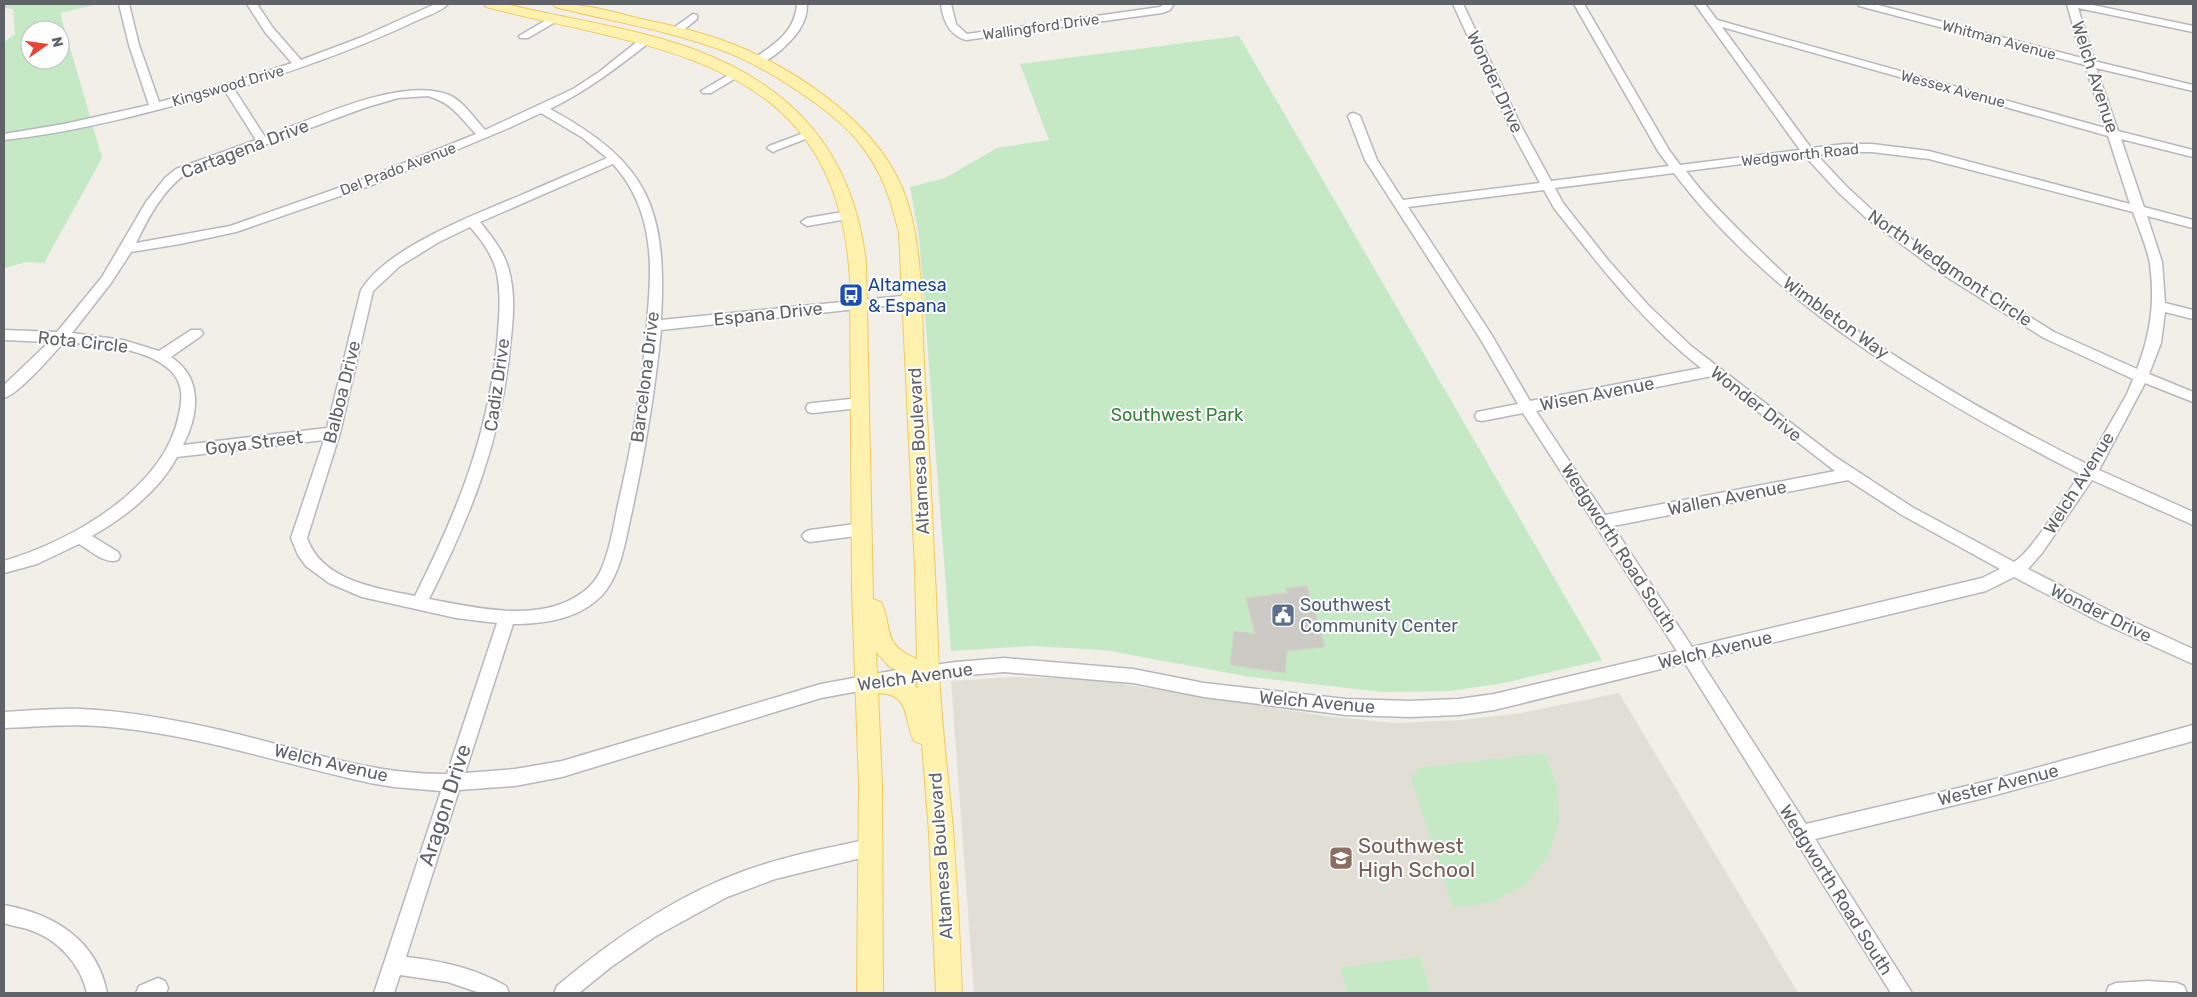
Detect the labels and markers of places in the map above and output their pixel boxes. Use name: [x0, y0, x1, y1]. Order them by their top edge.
place label: Altamesa & Espana: [868, 274, 947, 317]
bus stop icon: Altamesa & Espana: [838, 282, 864, 308]
place label: Southwest Community Center: [1300, 594, 1458, 637]
public building icon: Southwest Community Center: [1270, 602, 1296, 628]
place label: Southwest High School: [1358, 833, 1475, 882]
school or university icon: Southwest High School: [1328, 845, 1354, 871]

